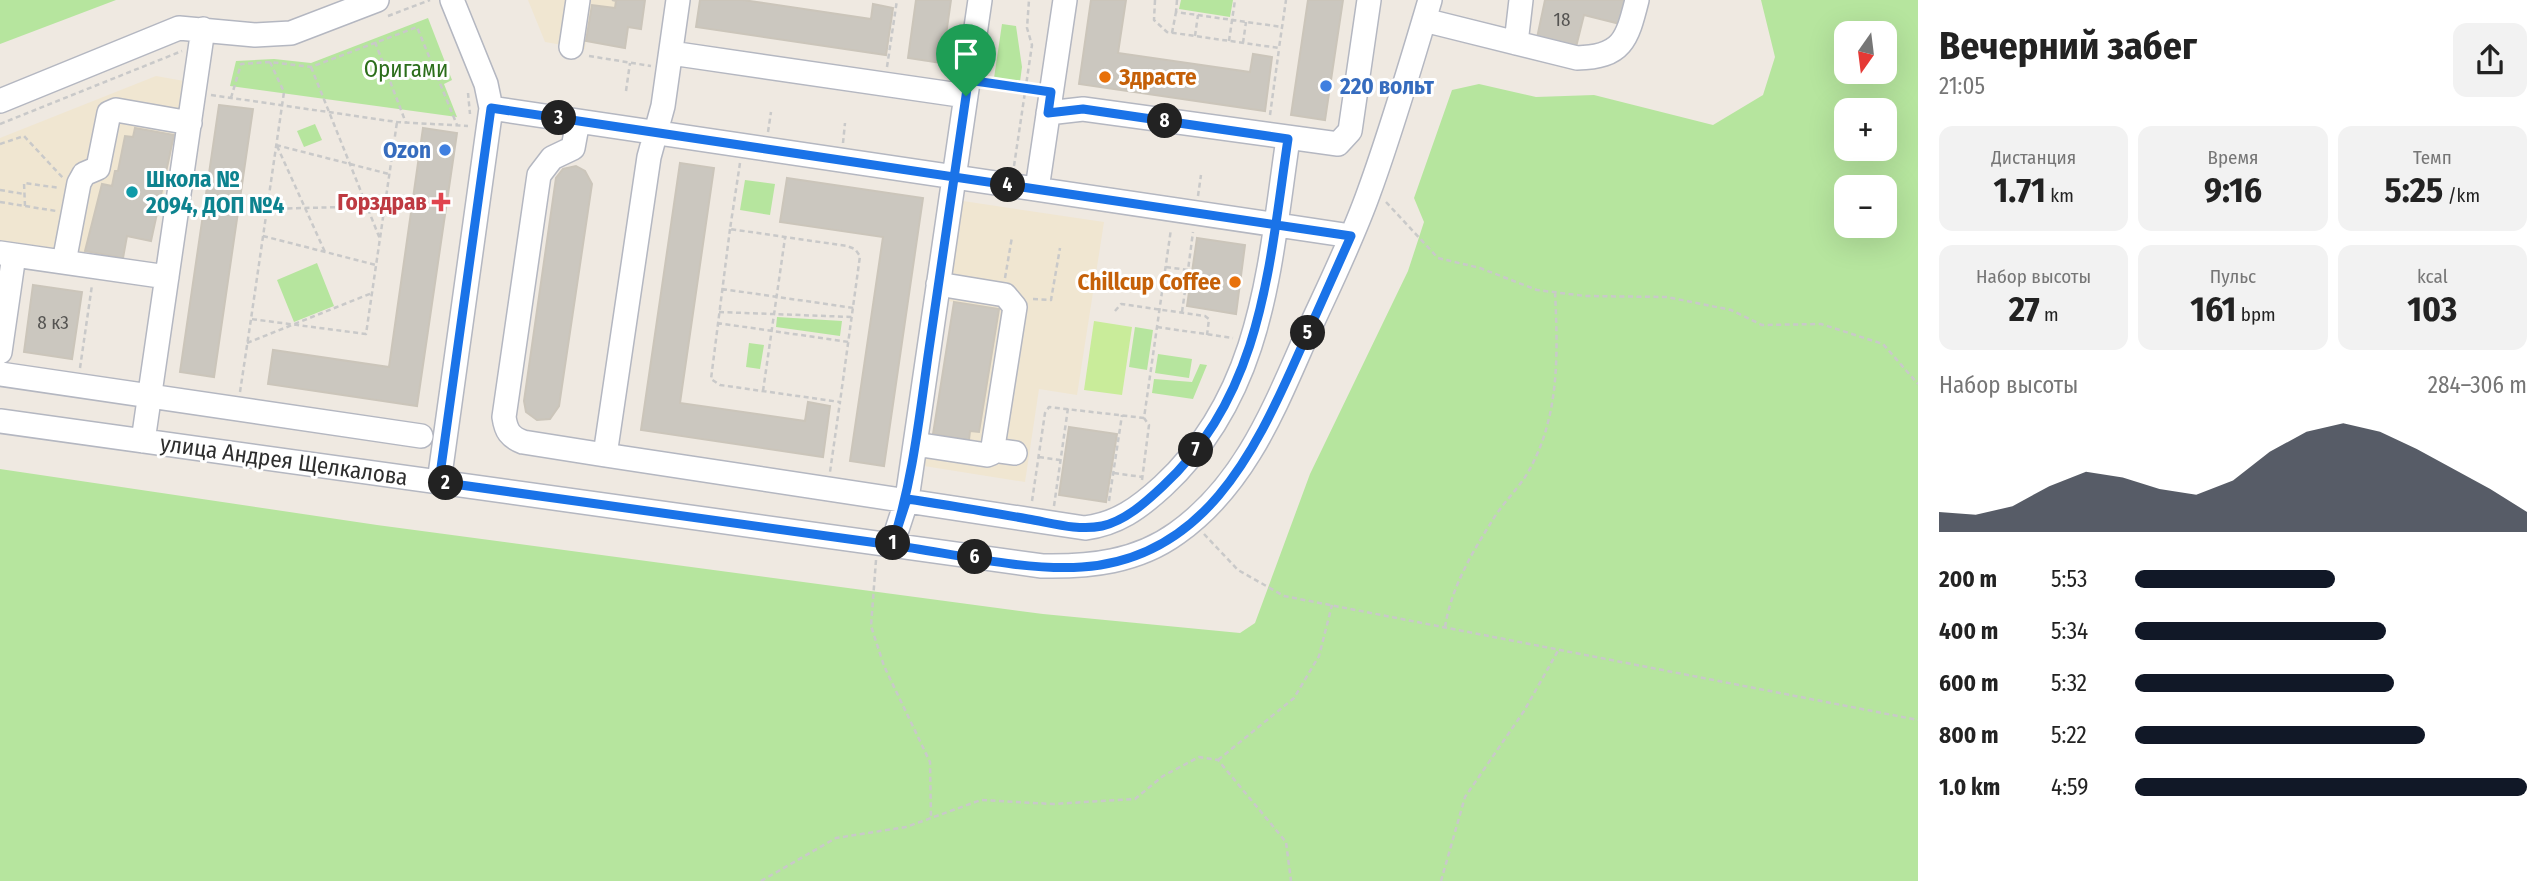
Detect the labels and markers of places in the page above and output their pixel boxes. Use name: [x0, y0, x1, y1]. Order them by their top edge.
pin: [936, 24, 996, 96]
place label: Здрасте: [1118, 63, 1197, 91]
marker: Здрасте: [1097, 69, 1113, 85]
place label: 220 вольт: [1339, 72, 1435, 100]
marker: 220 вольт: [1318, 78, 1334, 94]
pin: 3: [542, 100, 576, 136]
pin: 8: [1148, 104, 1182, 138]
place label: Ozon: [383, 136, 431, 164]
marker: Ozon: [437, 142, 453, 158]
place label: Школа № 2094, ДОП №4: [145, 165, 285, 219]
pin: 4: [990, 168, 1026, 202]
marker: Школа № 2094, ДОП №4: [124, 184, 140, 200]
place label: Горздрав: [337, 188, 427, 216]
marker: Горздрав: [433, 194, 449, 210]
place label: Chillcup Coffee: [1078, 268, 1221, 296]
marker: Chillcup Coffee: [1227, 274, 1243, 290]
pin: 5: [1290, 316, 1326, 350]
pin: 7: [1178, 433, 1214, 468]
pin: 2: [428, 466, 464, 500]
pin: 1: [876, 526, 910, 560]
pin: 6: [958, 540, 992, 574]

